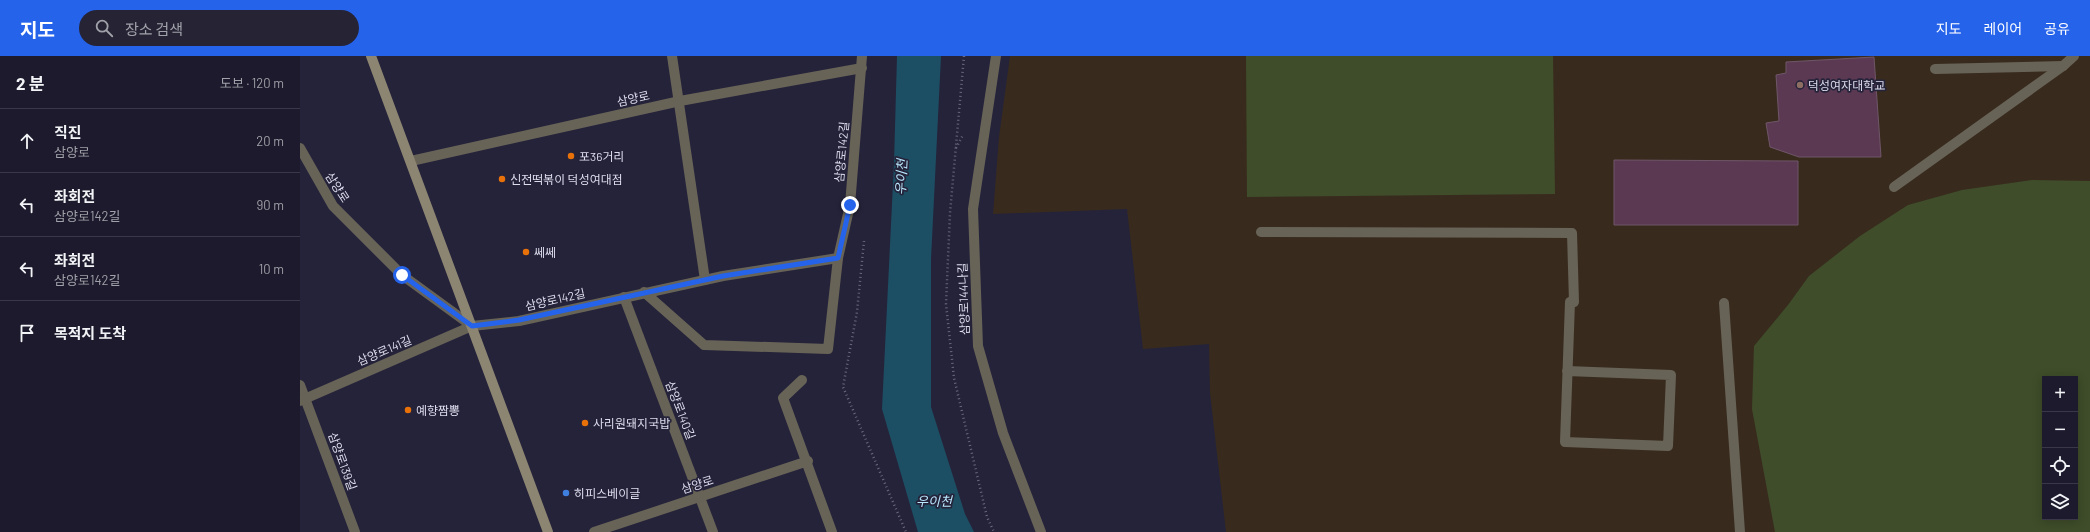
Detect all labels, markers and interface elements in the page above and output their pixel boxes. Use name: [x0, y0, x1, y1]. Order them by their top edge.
search box: [79, 10, 359, 46]
icon: search: [93, 17, 115, 39]
text: 지도: [20, 18, 55, 41]
text: 장소 검색: [125, 20, 183, 38]
text: 지도: [1936, 20, 1962, 37]
text: 레이어: [1984, 20, 2022, 37]
text: 공유: [2044, 20, 2070, 37]
text: 2 분: [16, 73, 45, 93]
text: 도보 · 120 m: [220, 75, 284, 91]
place label: 덕성여자대학교: [1808, 78, 1885, 92]
marker: 덕성여자대학교: [1795, 80, 1805, 90]
street label: 삼양로: [615, 87, 651, 109]
street label: 삼양로142길: [831, 121, 851, 183]
text: 직진: [54, 123, 82, 141]
icon: ahead: [16, 130, 38, 152]
text: 20 m: [256, 133, 284, 149]
text: 삼양로: [54, 144, 90, 160]
place label: 포36거리: [579, 149, 624, 163]
marker: 포36거리: [566, 151, 576, 161]
water label: 우이천: [892, 158, 910, 195]
street label: 삼양로: [323, 169, 353, 205]
place label: 신전떡볶이 덕성여대점: [510, 172, 623, 186]
marker: 신전떡볶이 덕성여대점: [497, 174, 507, 184]
text: 좌회전: [54, 187, 95, 205]
icon: left: [16, 194, 38, 216]
route end: [841, 196, 859, 214]
text: 90 m: [257, 197, 284, 213]
text: 삼양로142길: [54, 208, 121, 224]
place label: 쎄쎄: [534, 245, 556, 259]
marker: 쎄쎄: [521, 247, 531, 257]
text: 좌회전: [54, 251, 95, 269]
icon: left: [16, 258, 38, 280]
text: 10 m: [259, 261, 284, 277]
street label: 삼양로144나길: [955, 262, 971, 336]
route start: [393, 266, 411, 284]
text: 삼양로142길: [54, 272, 121, 288]
street label: 삼양로142길: [524, 285, 586, 313]
icon: arrive: [16, 322, 38, 344]
text: 목적지 도착: [54, 324, 126, 342]
street label: 삼양로141길: [355, 332, 413, 368]
map controls: [2042, 376, 2078, 520]
button: +: [2042, 376, 2078, 412]
street label: 삼양로140길: [663, 379, 699, 441]
place label: 예향짬뽕: [416, 403, 460, 417]
marker: 예향짬뽕: [403, 405, 413, 415]
button: −: [2042, 412, 2078, 448]
place label: 사리원돼지국밥: [593, 416, 670, 430]
marker: 사리원돼지국밥: [580, 418, 590, 428]
street label: 삼양로139길: [326, 430, 360, 492]
button: locate: [2042, 448, 2078, 484]
street label: 삼양로: [679, 472, 715, 496]
button: layers: [2042, 484, 2078, 520]
place label: 히피스베이글: [574, 486, 640, 500]
marker: 히피스베이글: [561, 488, 571, 498]
water label: 우이천: [916, 493, 953, 509]

